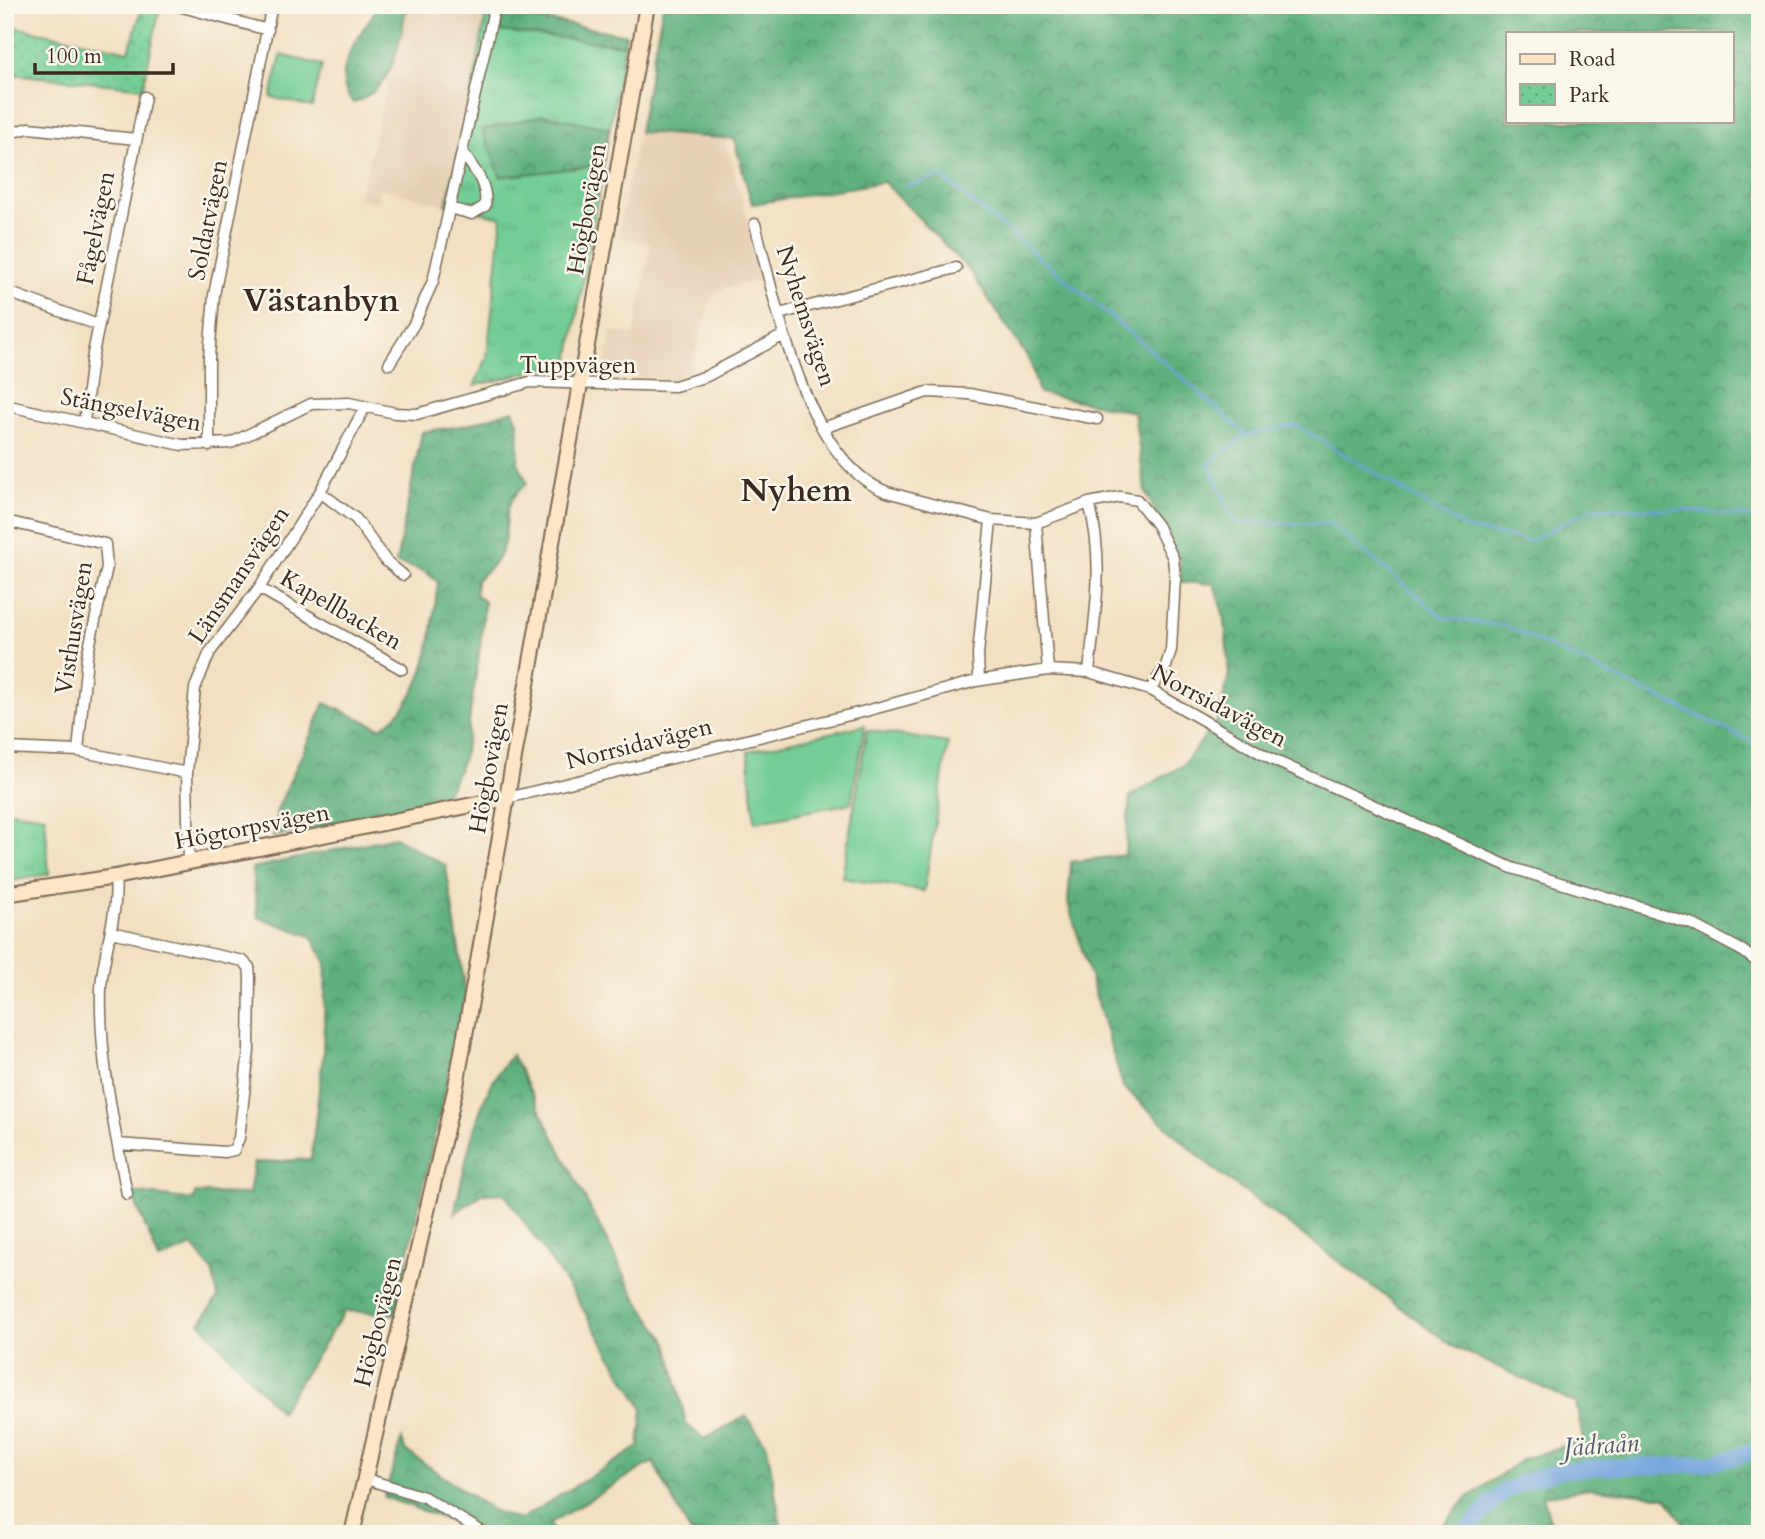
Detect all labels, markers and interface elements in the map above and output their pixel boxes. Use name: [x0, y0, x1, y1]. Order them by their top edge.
scale bar: [35, 32, 173, 76]
legend: [1506, 32, 1734, 122]
text: 100 m: [46, 42, 102, 71]
text: Road: [1569, 45, 1615, 74]
text: Park: [1569, 81, 1610, 110]
street label: Högbovägen: [559, 140, 615, 277]
street label: Soldatvägen: [180, 156, 236, 283]
street label: Fågelvägen: [69, 168, 123, 288]
street label: Nyhemsvägen: [768, 241, 844, 391]
district label: Västanbyn: [243, 279, 400, 323]
street label: Tuppvägen: [519, 349, 637, 382]
street label: Stängselvägen: [58, 380, 205, 440]
district label: Nyhem: [740, 469, 852, 513]
street label: Länsmansvägen: [181, 499, 298, 650]
street label: Visthusvägen: [47, 558, 101, 697]
street label: Kapellbacken: [274, 562, 408, 658]
street label: Norrsidavägen: [1145, 656, 1293, 756]
street label: Högbovägen: [461, 699, 517, 836]
street label: Norrsidavägen: [562, 710, 716, 778]
street label: Högtorpsvägen: [172, 796, 333, 858]
street label: Högbovägen: [346, 1253, 410, 1391]
water label: Jädraån: [1556, 1425, 1640, 1466]

